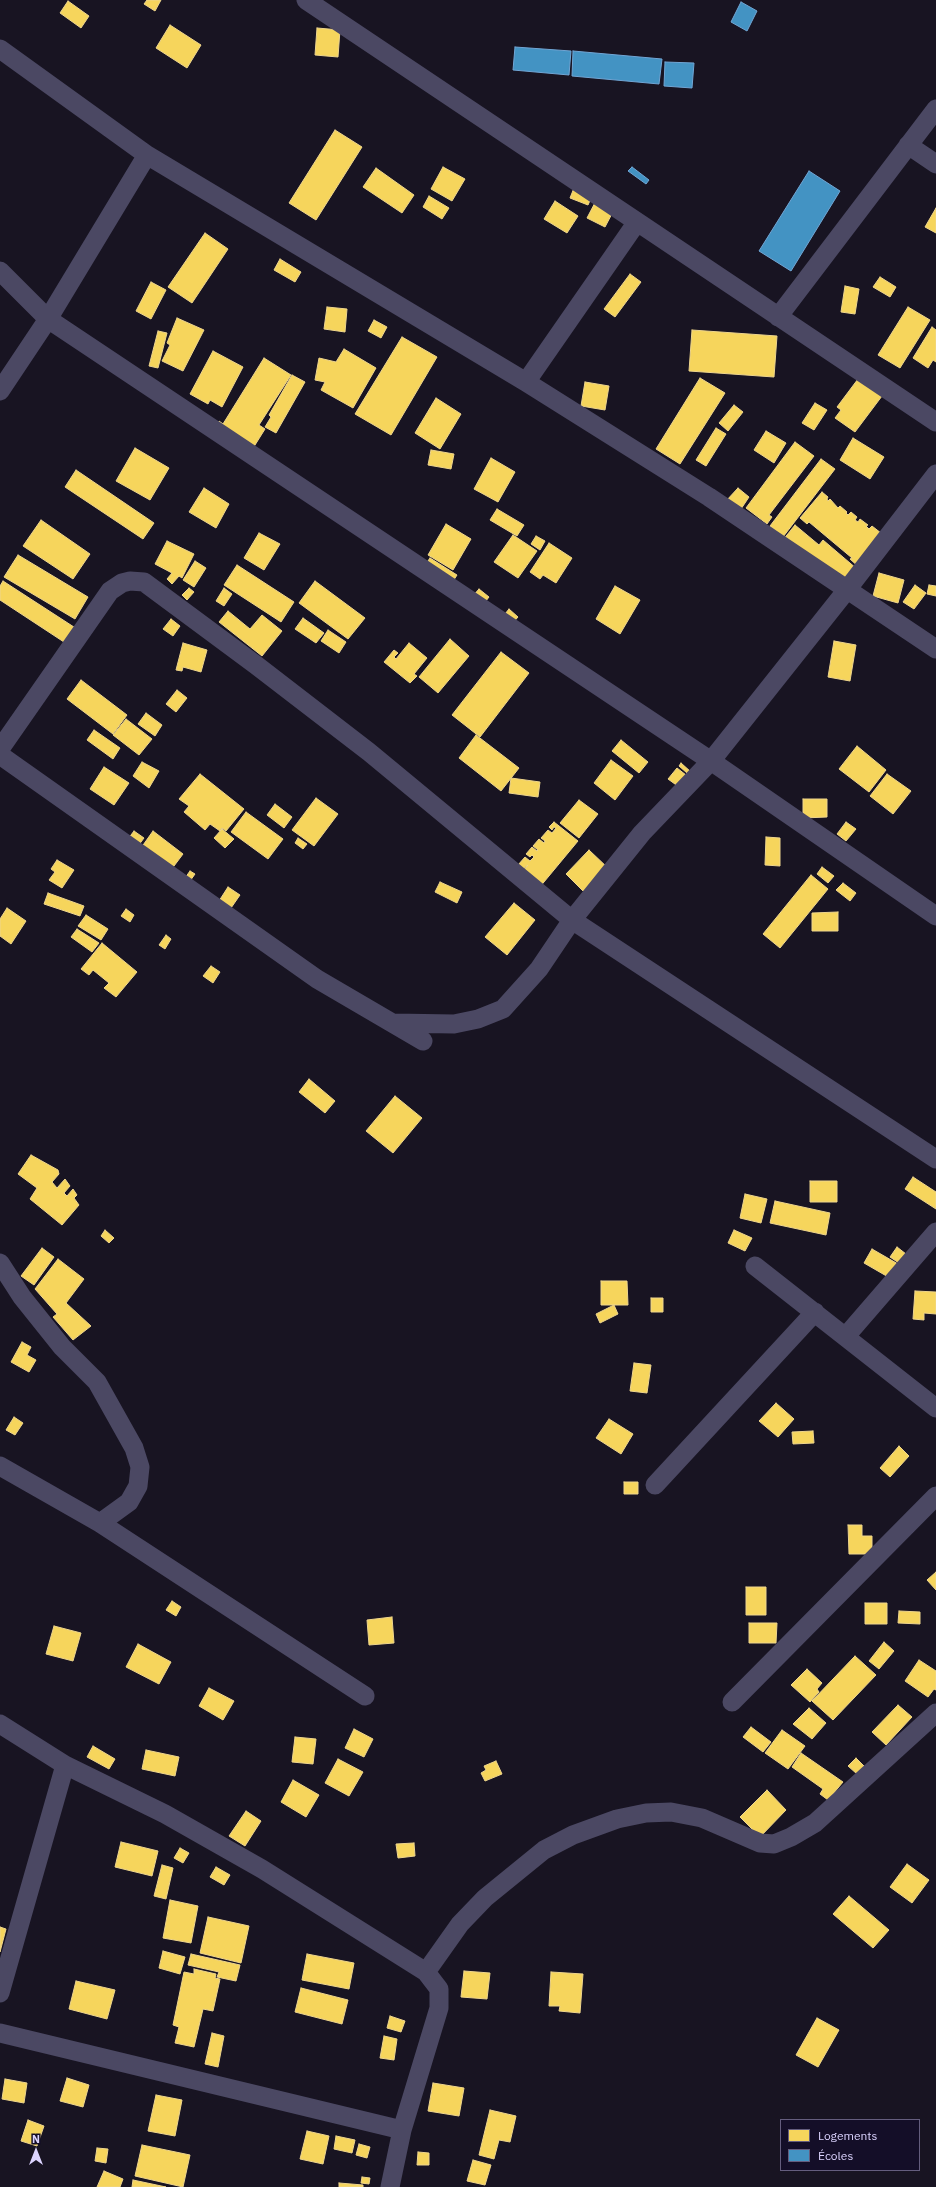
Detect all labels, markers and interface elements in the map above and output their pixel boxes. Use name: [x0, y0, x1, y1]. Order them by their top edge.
legend: [780, 2119, 920, 2171]
text: Logements: [818, 2128, 877, 2143]
north arrow: [16, 2131, 56, 2171]
text: N: [32, 2132, 40, 2146]
text: Écoles: [818, 2148, 853, 2163]

